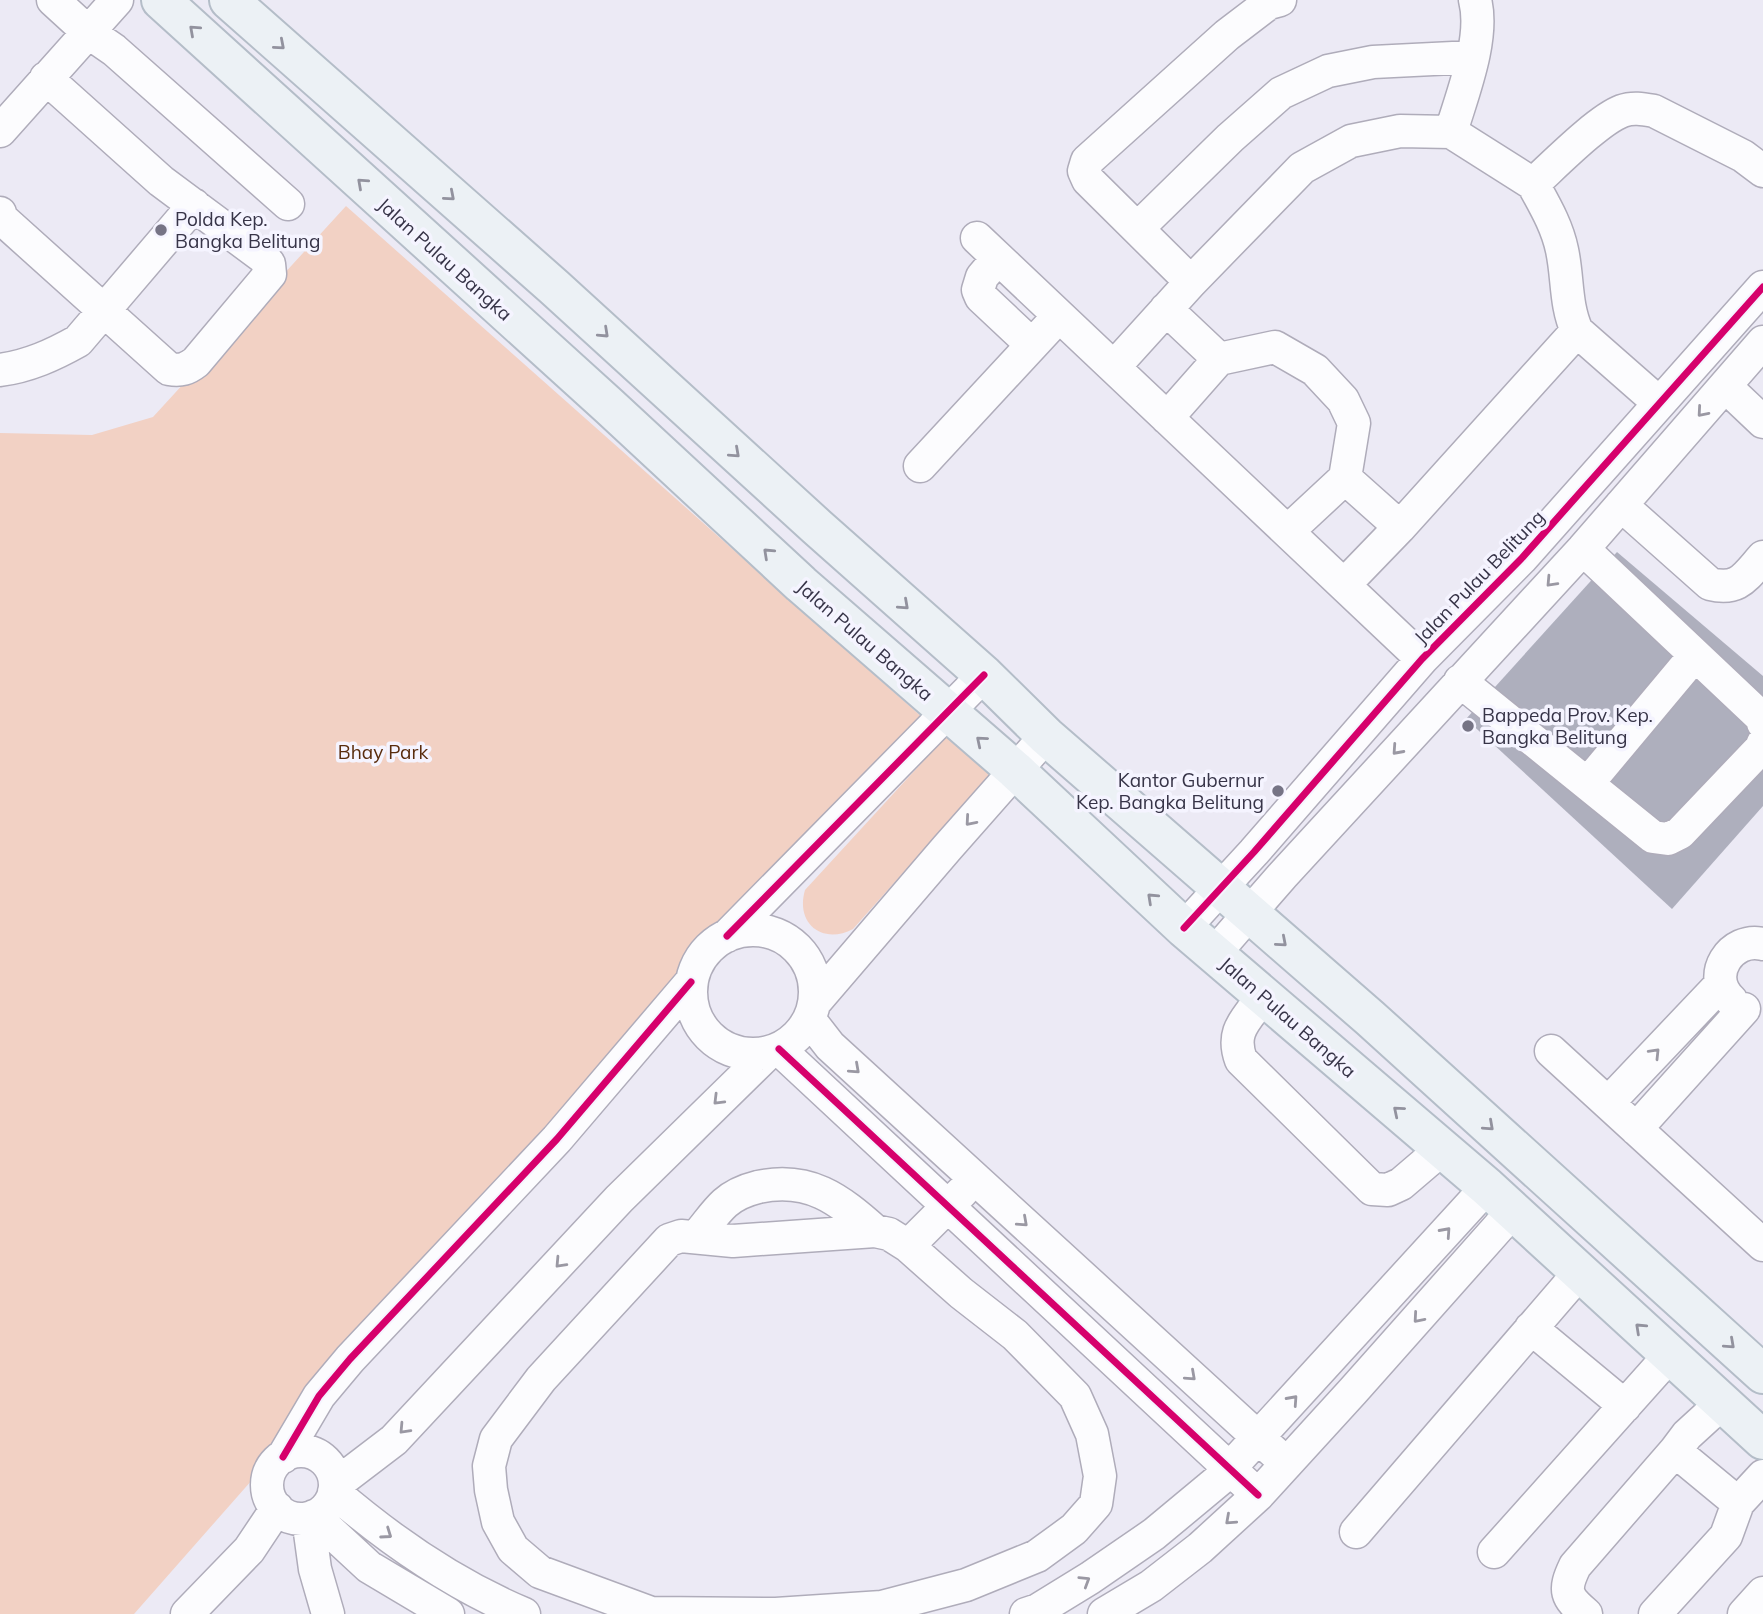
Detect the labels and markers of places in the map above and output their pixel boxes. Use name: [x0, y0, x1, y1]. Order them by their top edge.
place label: Polda Kep. Bangka Belitung: [175, 207, 320, 253]
marker: Polda Kep. Bangka Belitung: [153, 222, 169, 238]
place label: Bappeda Prov. Kep. Bangka Belitung: [1482, 703, 1653, 749]
marker: Bappeda Prov. Kep. Bangka Belitung: [1460, 718, 1476, 734]
place label: Kantor Gubernur Kep. Bangka Belitung: [1076, 768, 1264, 814]
marker: Kantor Gubernur Kep. Bangka Belitung: [1270, 783, 1286, 799]

